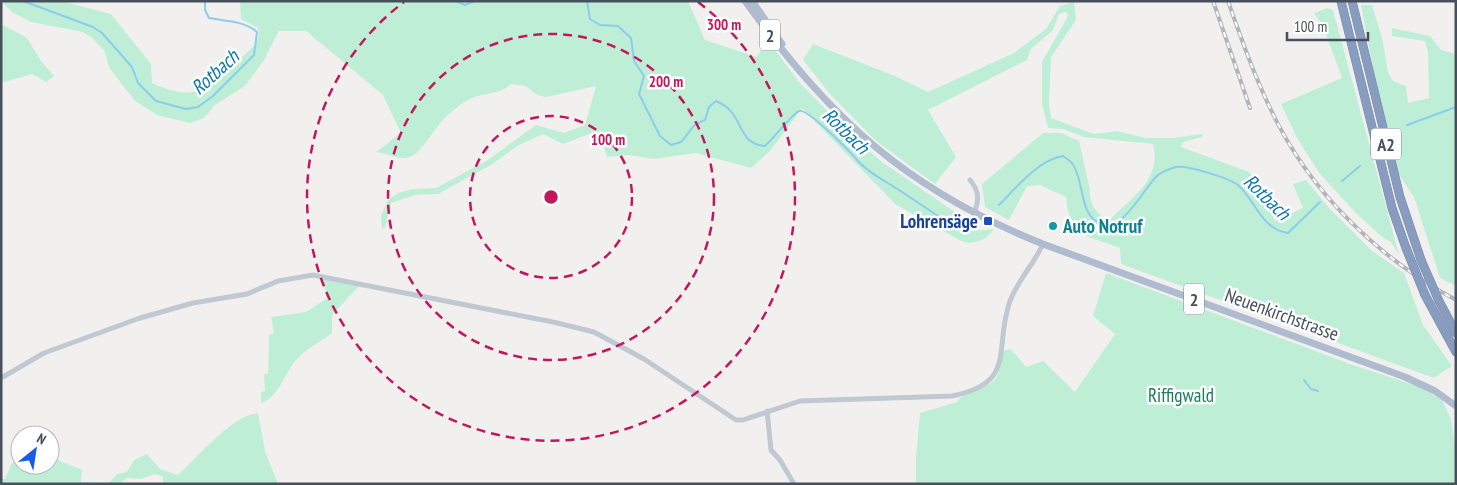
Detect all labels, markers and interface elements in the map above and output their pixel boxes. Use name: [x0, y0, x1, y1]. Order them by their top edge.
scale bar: [1287, 10, 1368, 42]
text: 300 m: [707, 15, 741, 34]
text: 100 m: [1294, 17, 1327, 36]
road number: 2: [760, 20, 780, 50]
water label: Rotbach: [186, 43, 245, 100]
text: 200 m: [649, 72, 683, 91]
water label: Rotbach: [817, 102, 876, 160]
road number: A2: [1371, 128, 1401, 160]
text: 100 m: [591, 130, 625, 149]
water label: Rotbach: [1238, 168, 1297, 226]
centre of rings: [542, 188, 560, 206]
place label: Lohrensäge: [900, 209, 978, 233]
place label: Auto Notruf: [1062, 214, 1143, 238]
marker: Lohrensäge: [982, 215, 994, 227]
marker: Auto Notruf: [1047, 220, 1059, 232]
street label: Neuenkirchstrasse: [1222, 282, 1342, 346]
road number: 2: [1184, 284, 1204, 314]
park label: Riffigwald: [1148, 383, 1214, 407]
north arrow: [10, 425, 60, 475]
text: N: [34, 429, 49, 448]

